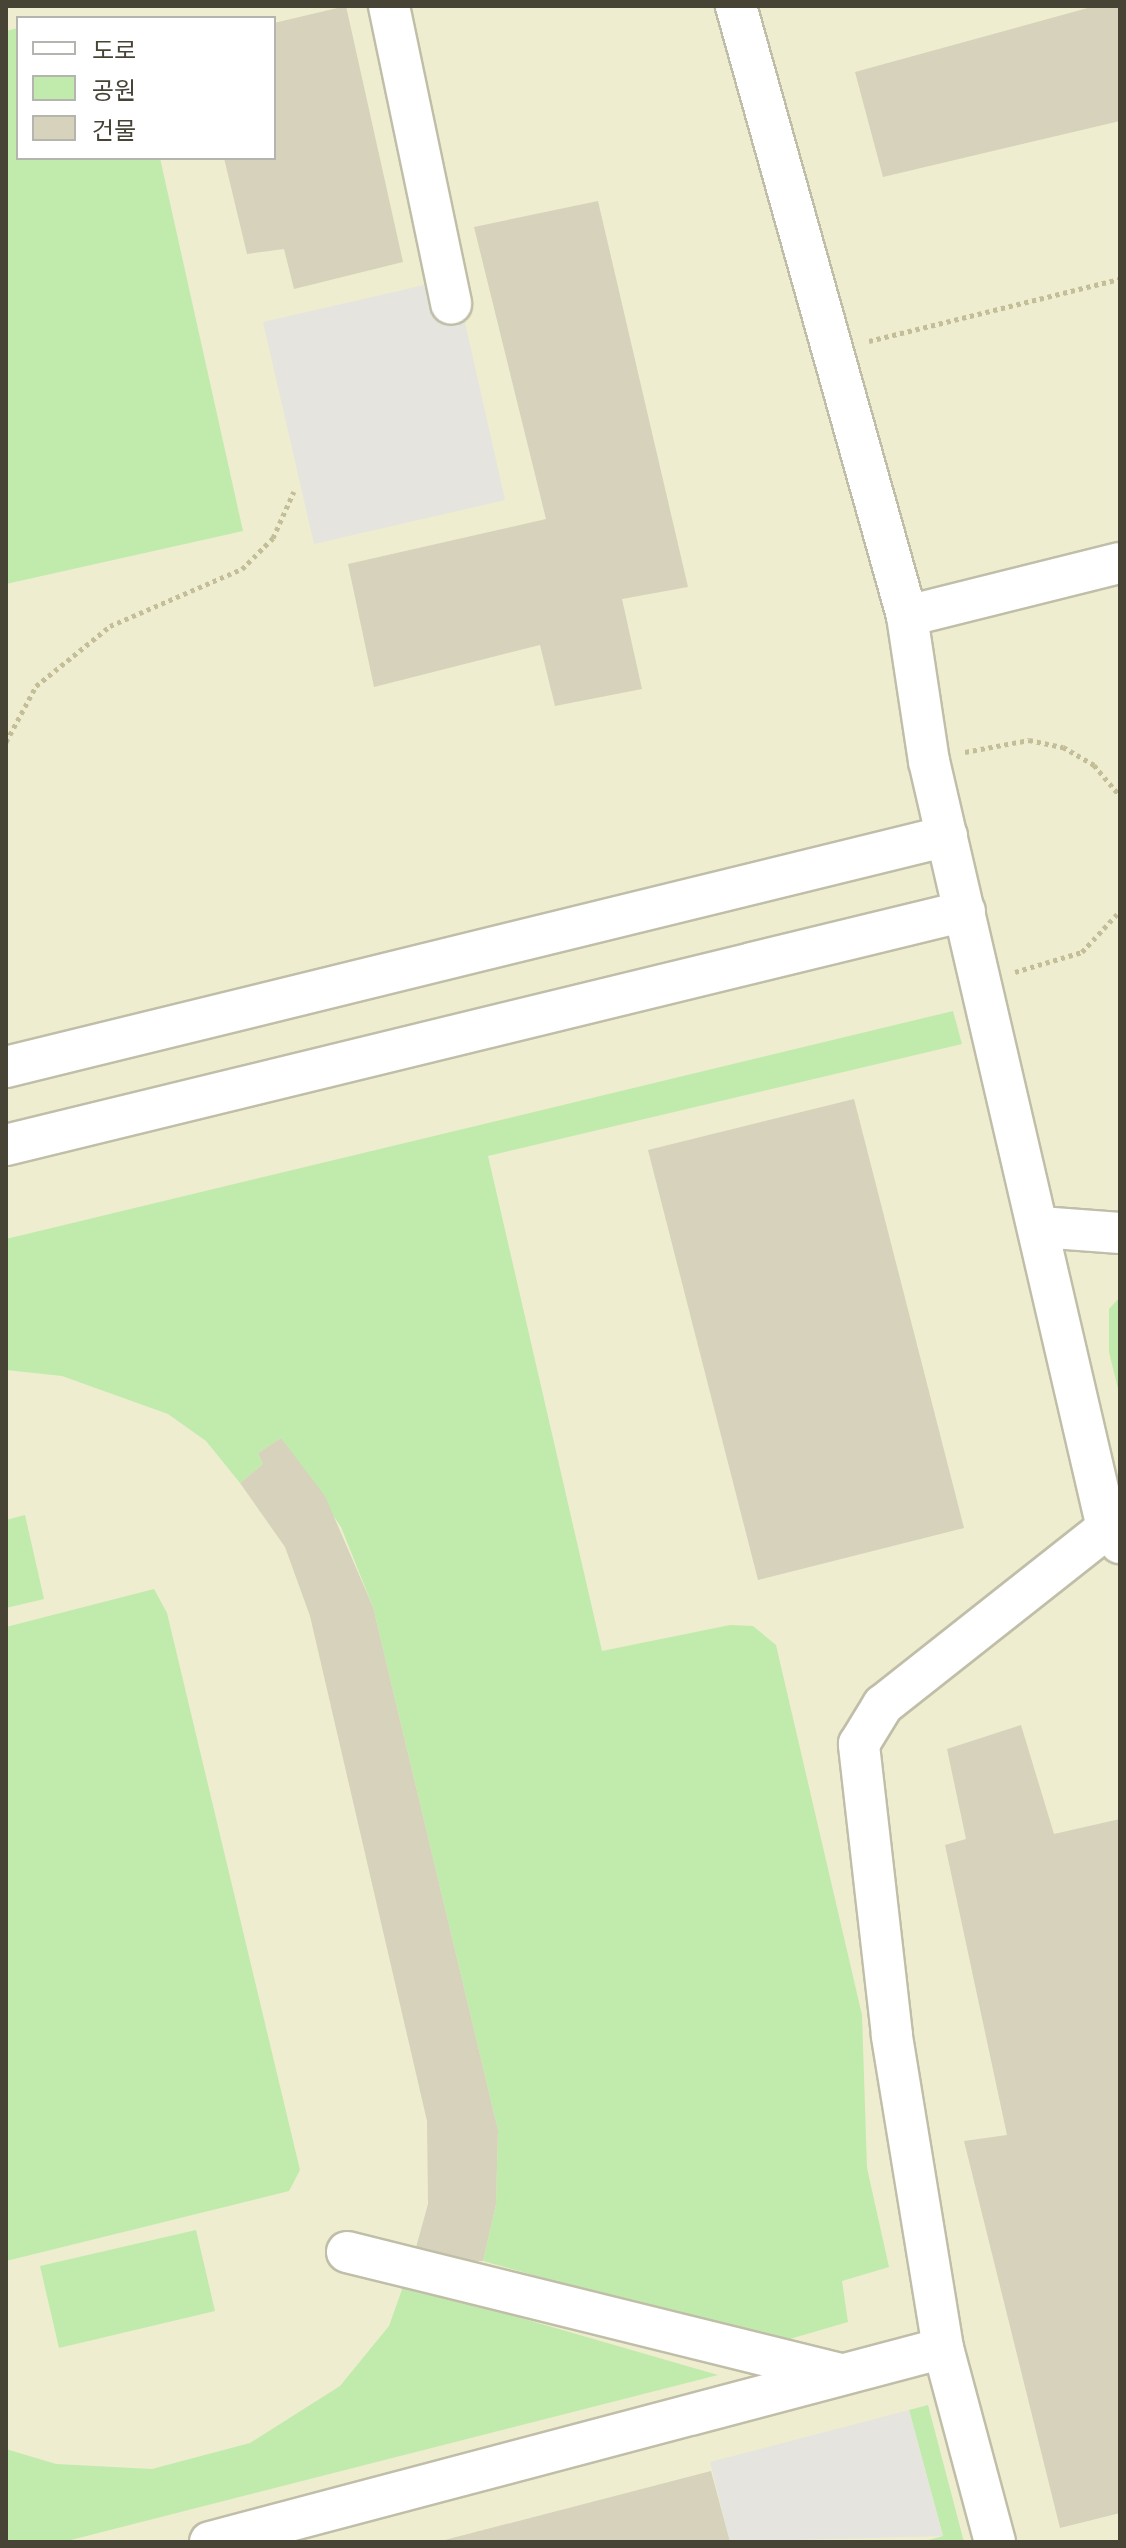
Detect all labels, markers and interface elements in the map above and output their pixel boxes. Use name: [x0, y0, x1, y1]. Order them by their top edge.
legend: [16, 16, 276, 160]
text: 도로: [92, 36, 136, 65]
text: 공원: [92, 76, 136, 105]
text: 건물: [92, 116, 136, 145]

